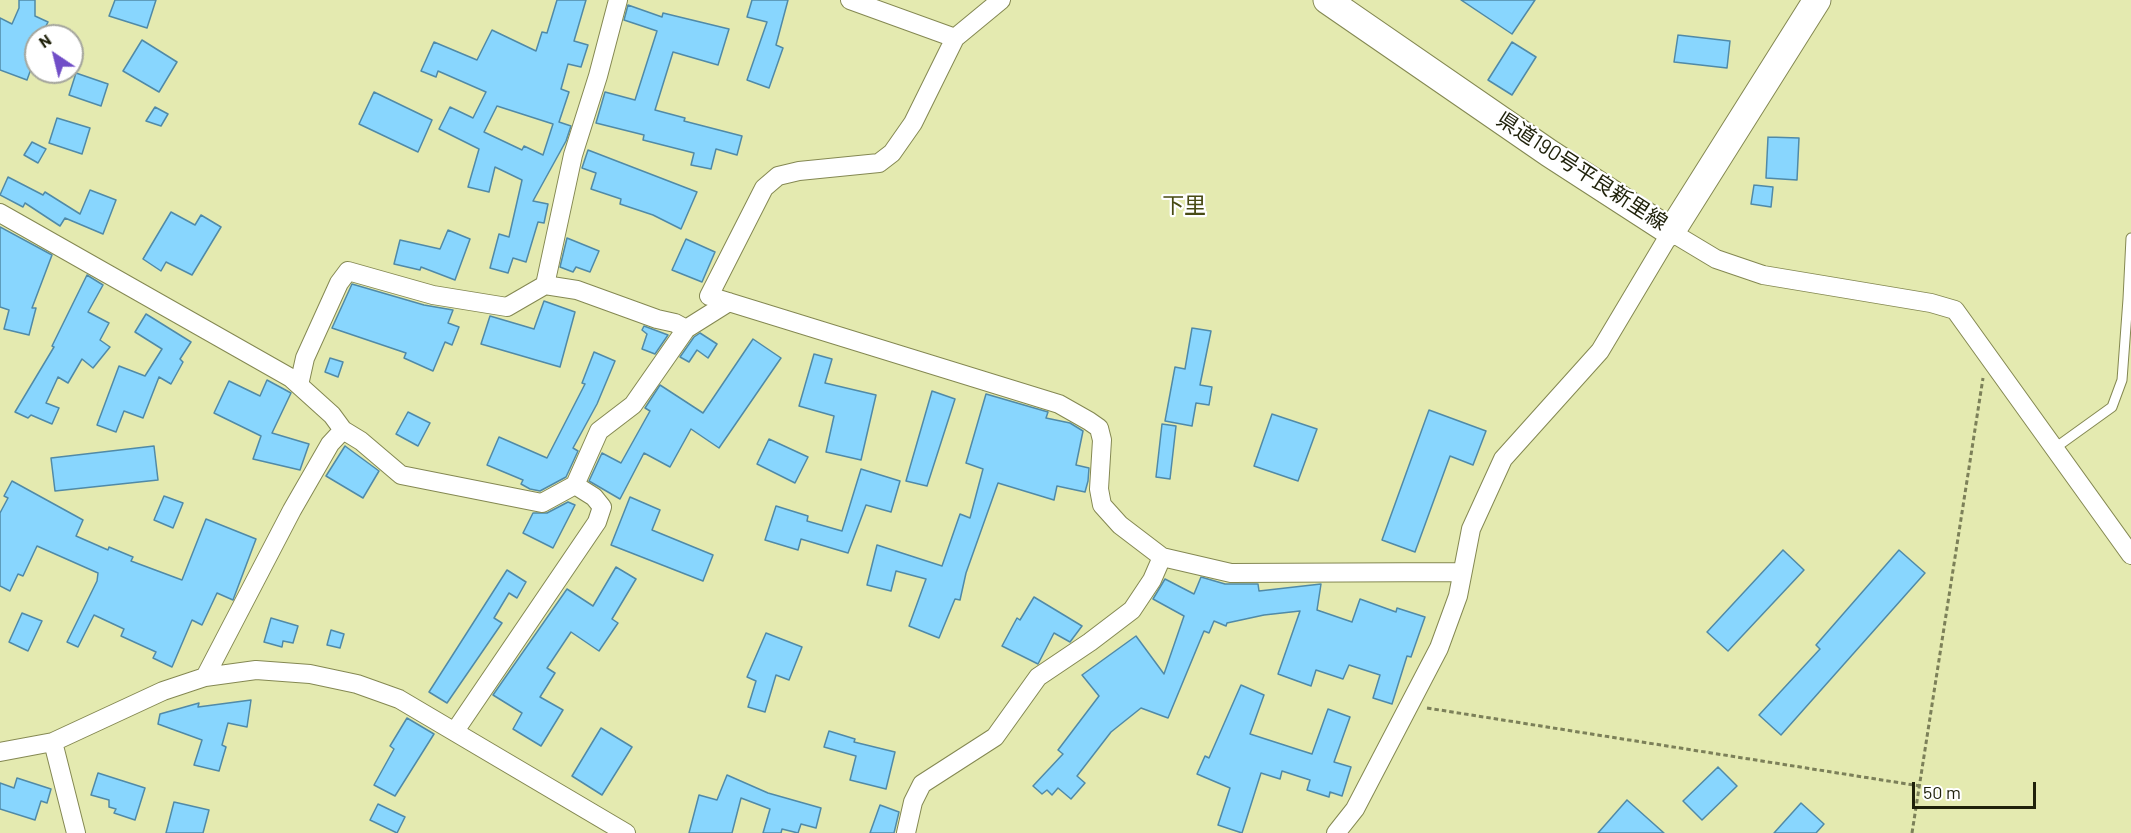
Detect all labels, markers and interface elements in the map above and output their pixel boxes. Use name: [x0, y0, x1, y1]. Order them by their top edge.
north arrow: [24, 24, 84, 84]
text: N: [35, 30, 54, 51]
street label: 県道190号平良新里線: [1492, 106, 1672, 236]
district label: 下里: [1162, 193, 1206, 219]
scale bar: [1915, 770, 2040, 808]
text: 50 m: [1923, 781, 1961, 803]

